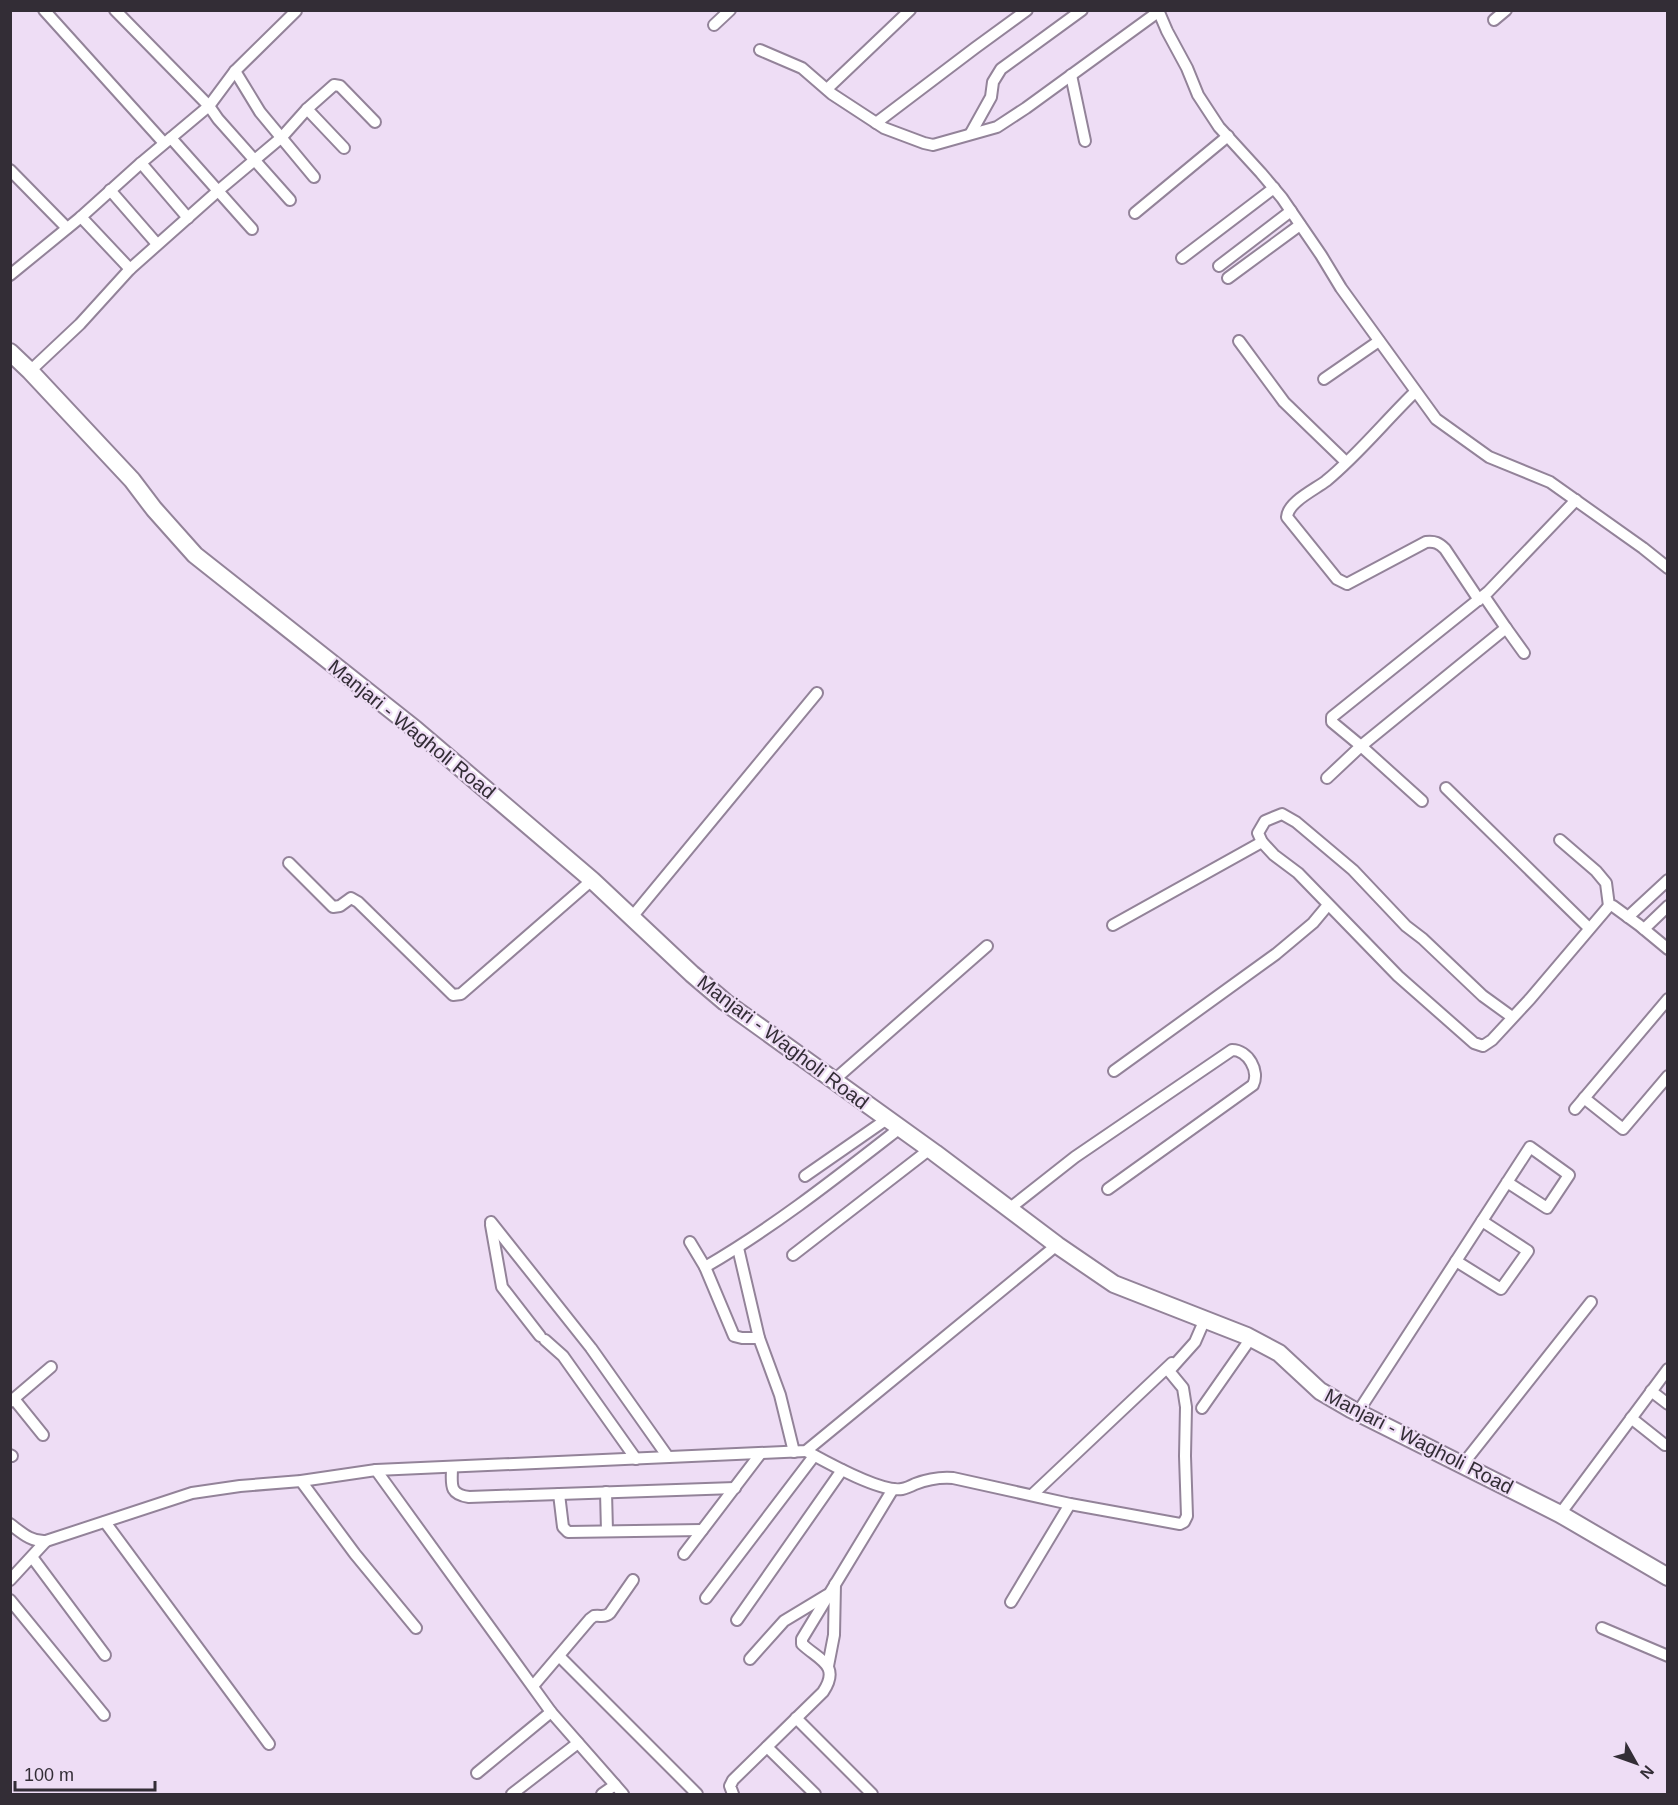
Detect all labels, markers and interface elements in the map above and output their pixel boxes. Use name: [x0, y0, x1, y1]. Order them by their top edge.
street label: Manjari - Wagholi Road: [324, 655, 500, 803]
street label: Manjari - Wagholi Road: [693, 971, 873, 1113]
street label: Manjari - Wagholi Road: [1321, 1384, 1517, 1498]
north arrow: [1606, 1733, 1666, 1793]
scale bar: [15, 1754, 154, 1792]
text: N: [1637, 1762, 1657, 1782]
text: 100 m: [24, 1765, 74, 1785]

